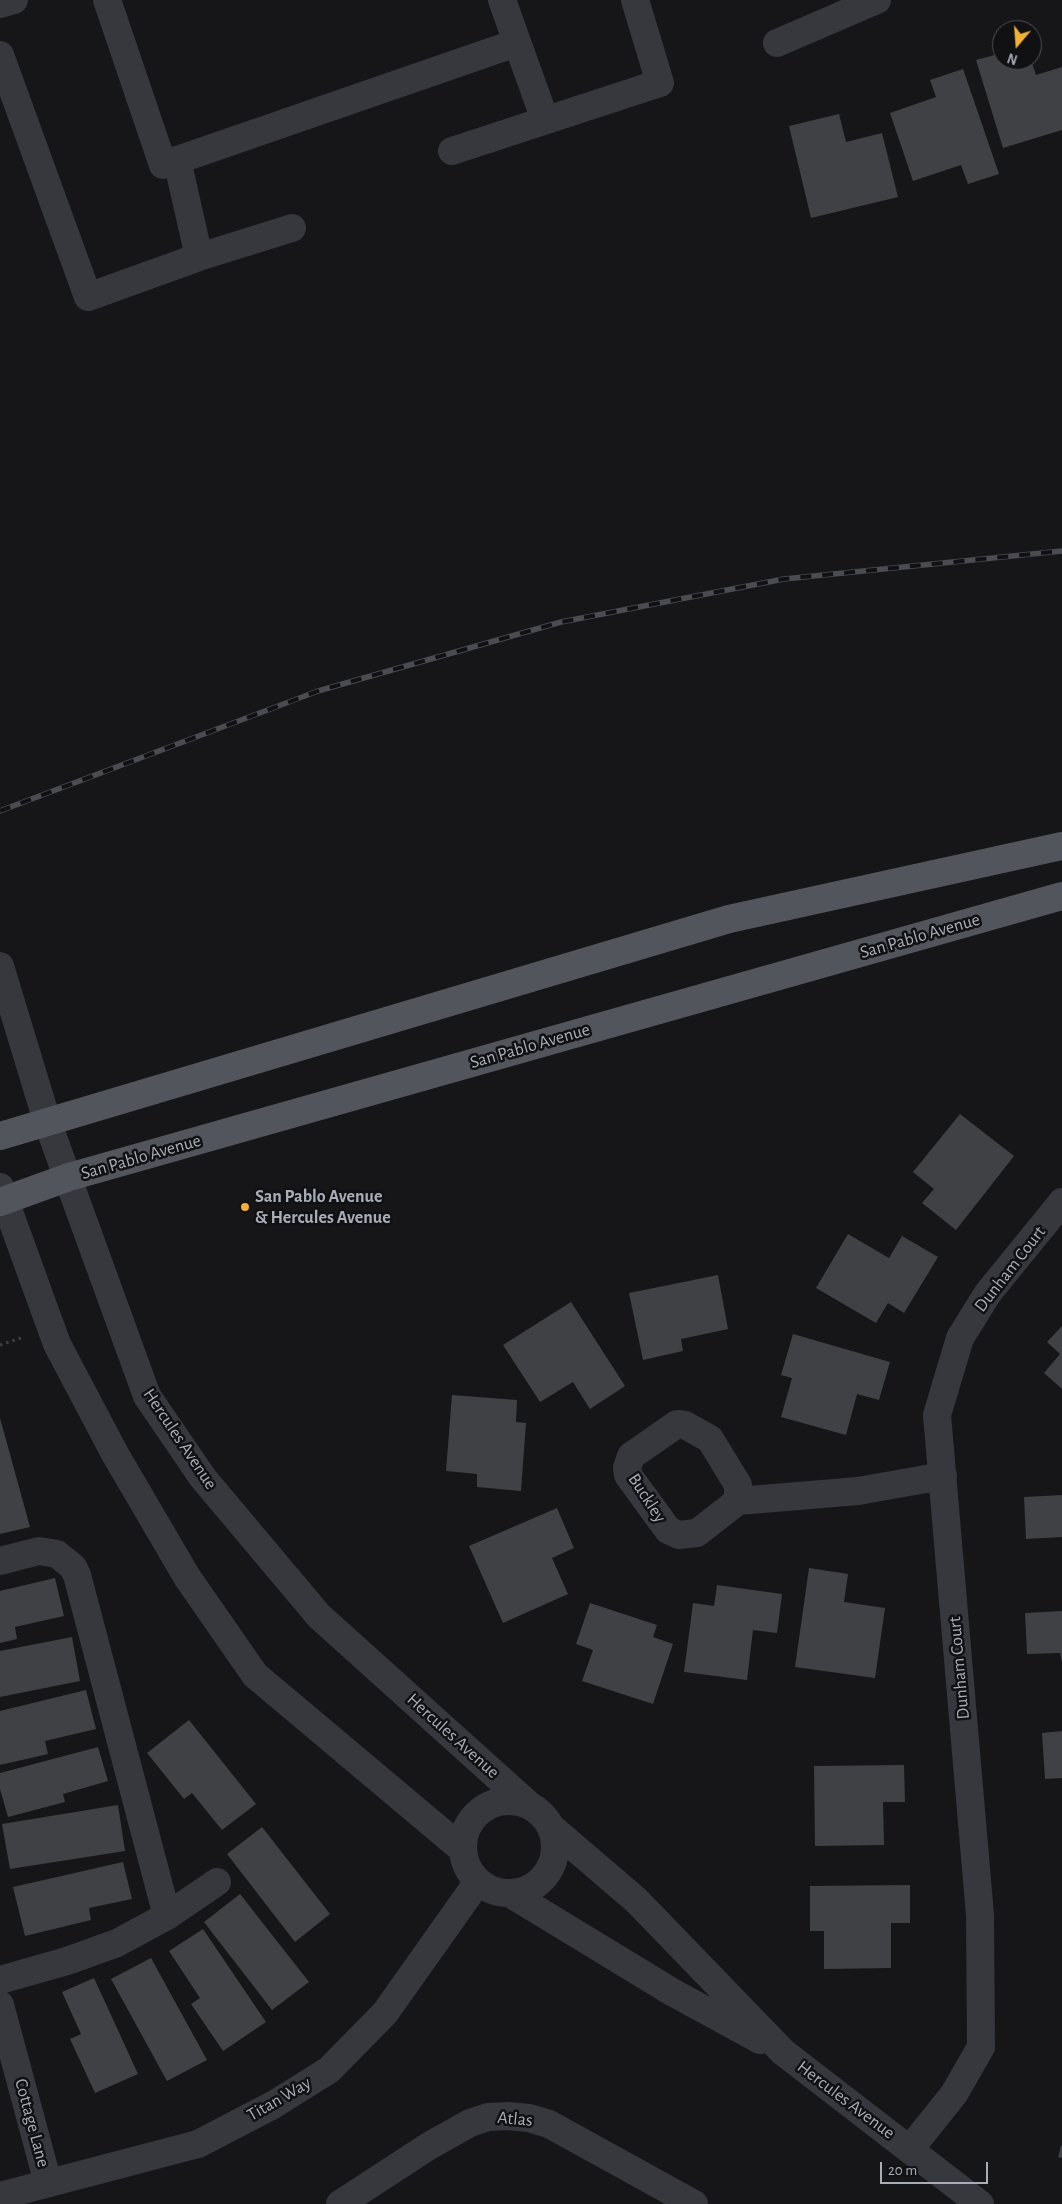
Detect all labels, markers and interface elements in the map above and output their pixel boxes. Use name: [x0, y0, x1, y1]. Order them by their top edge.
north arrow: [992, 20, 1042, 70]
text: N: [1006, 50, 1019, 66]
street label: San Pablo Avenue: [858, 909, 982, 963]
street label: San Pablo Avenue: [468, 1019, 592, 1073]
street label: San Pablo Avenue: [79, 1130, 203, 1184]
place label: San Pablo Avenue & Hercules Avenue: [255, 1186, 391, 1228]
marker: San Pablo Avenue & Hercules Avenue: [239, 1201, 251, 1213]
street label: Dunham Court: [970, 1222, 1050, 1316]
street label: Hercules Avenue: [138, 1384, 222, 1494]
street label: Buckley: [623, 1469, 671, 1527]
street label: Dunham Court: [944, 1616, 974, 1720]
street label: Hercules Avenue: [402, 1689, 504, 1783]
street label: Hercules Avenue: [793, 2056, 899, 2144]
street label: Titan Way: [243, 2072, 315, 2126]
street label: Cottage Lane: [10, 2076, 54, 2170]
street label: Atlas: [497, 2107, 533, 2131]
scale bar: [882, 2152, 990, 2184]
text: 20 m: [888, 2163, 917, 2178]

